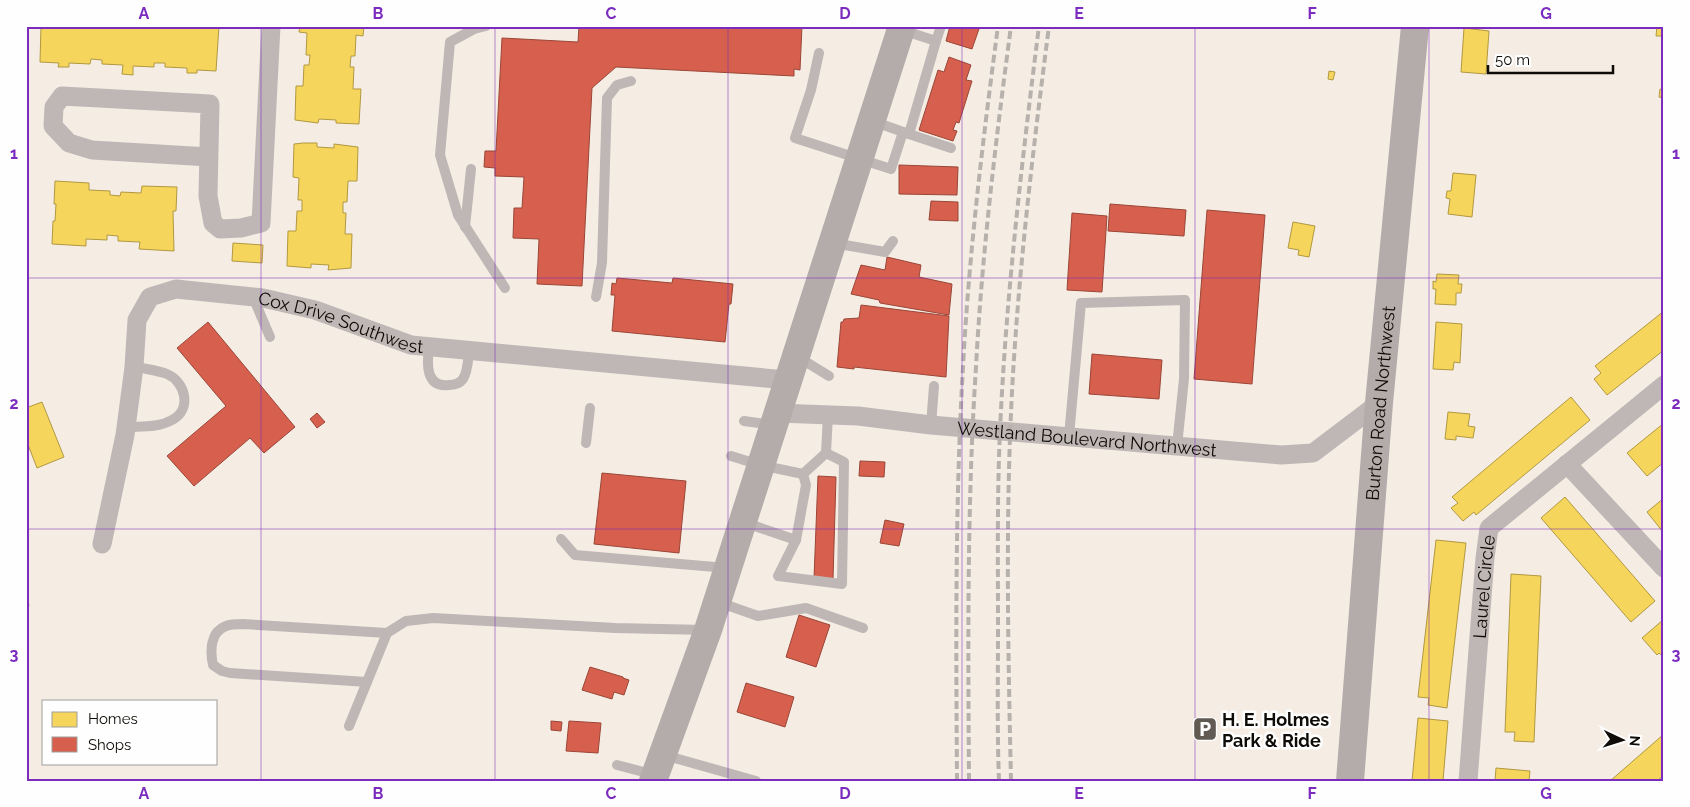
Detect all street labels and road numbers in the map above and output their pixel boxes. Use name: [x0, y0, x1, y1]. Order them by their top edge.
street label: Cox Drive Southwest: [256, 287, 424, 357]
street label: Burton Road Northwest: [1361, 305, 1399, 501]
street label: Westland Boulevard Northwest: [956, 417, 1217, 460]
street label: Laurel Circle: [1468, 533, 1499, 639]

